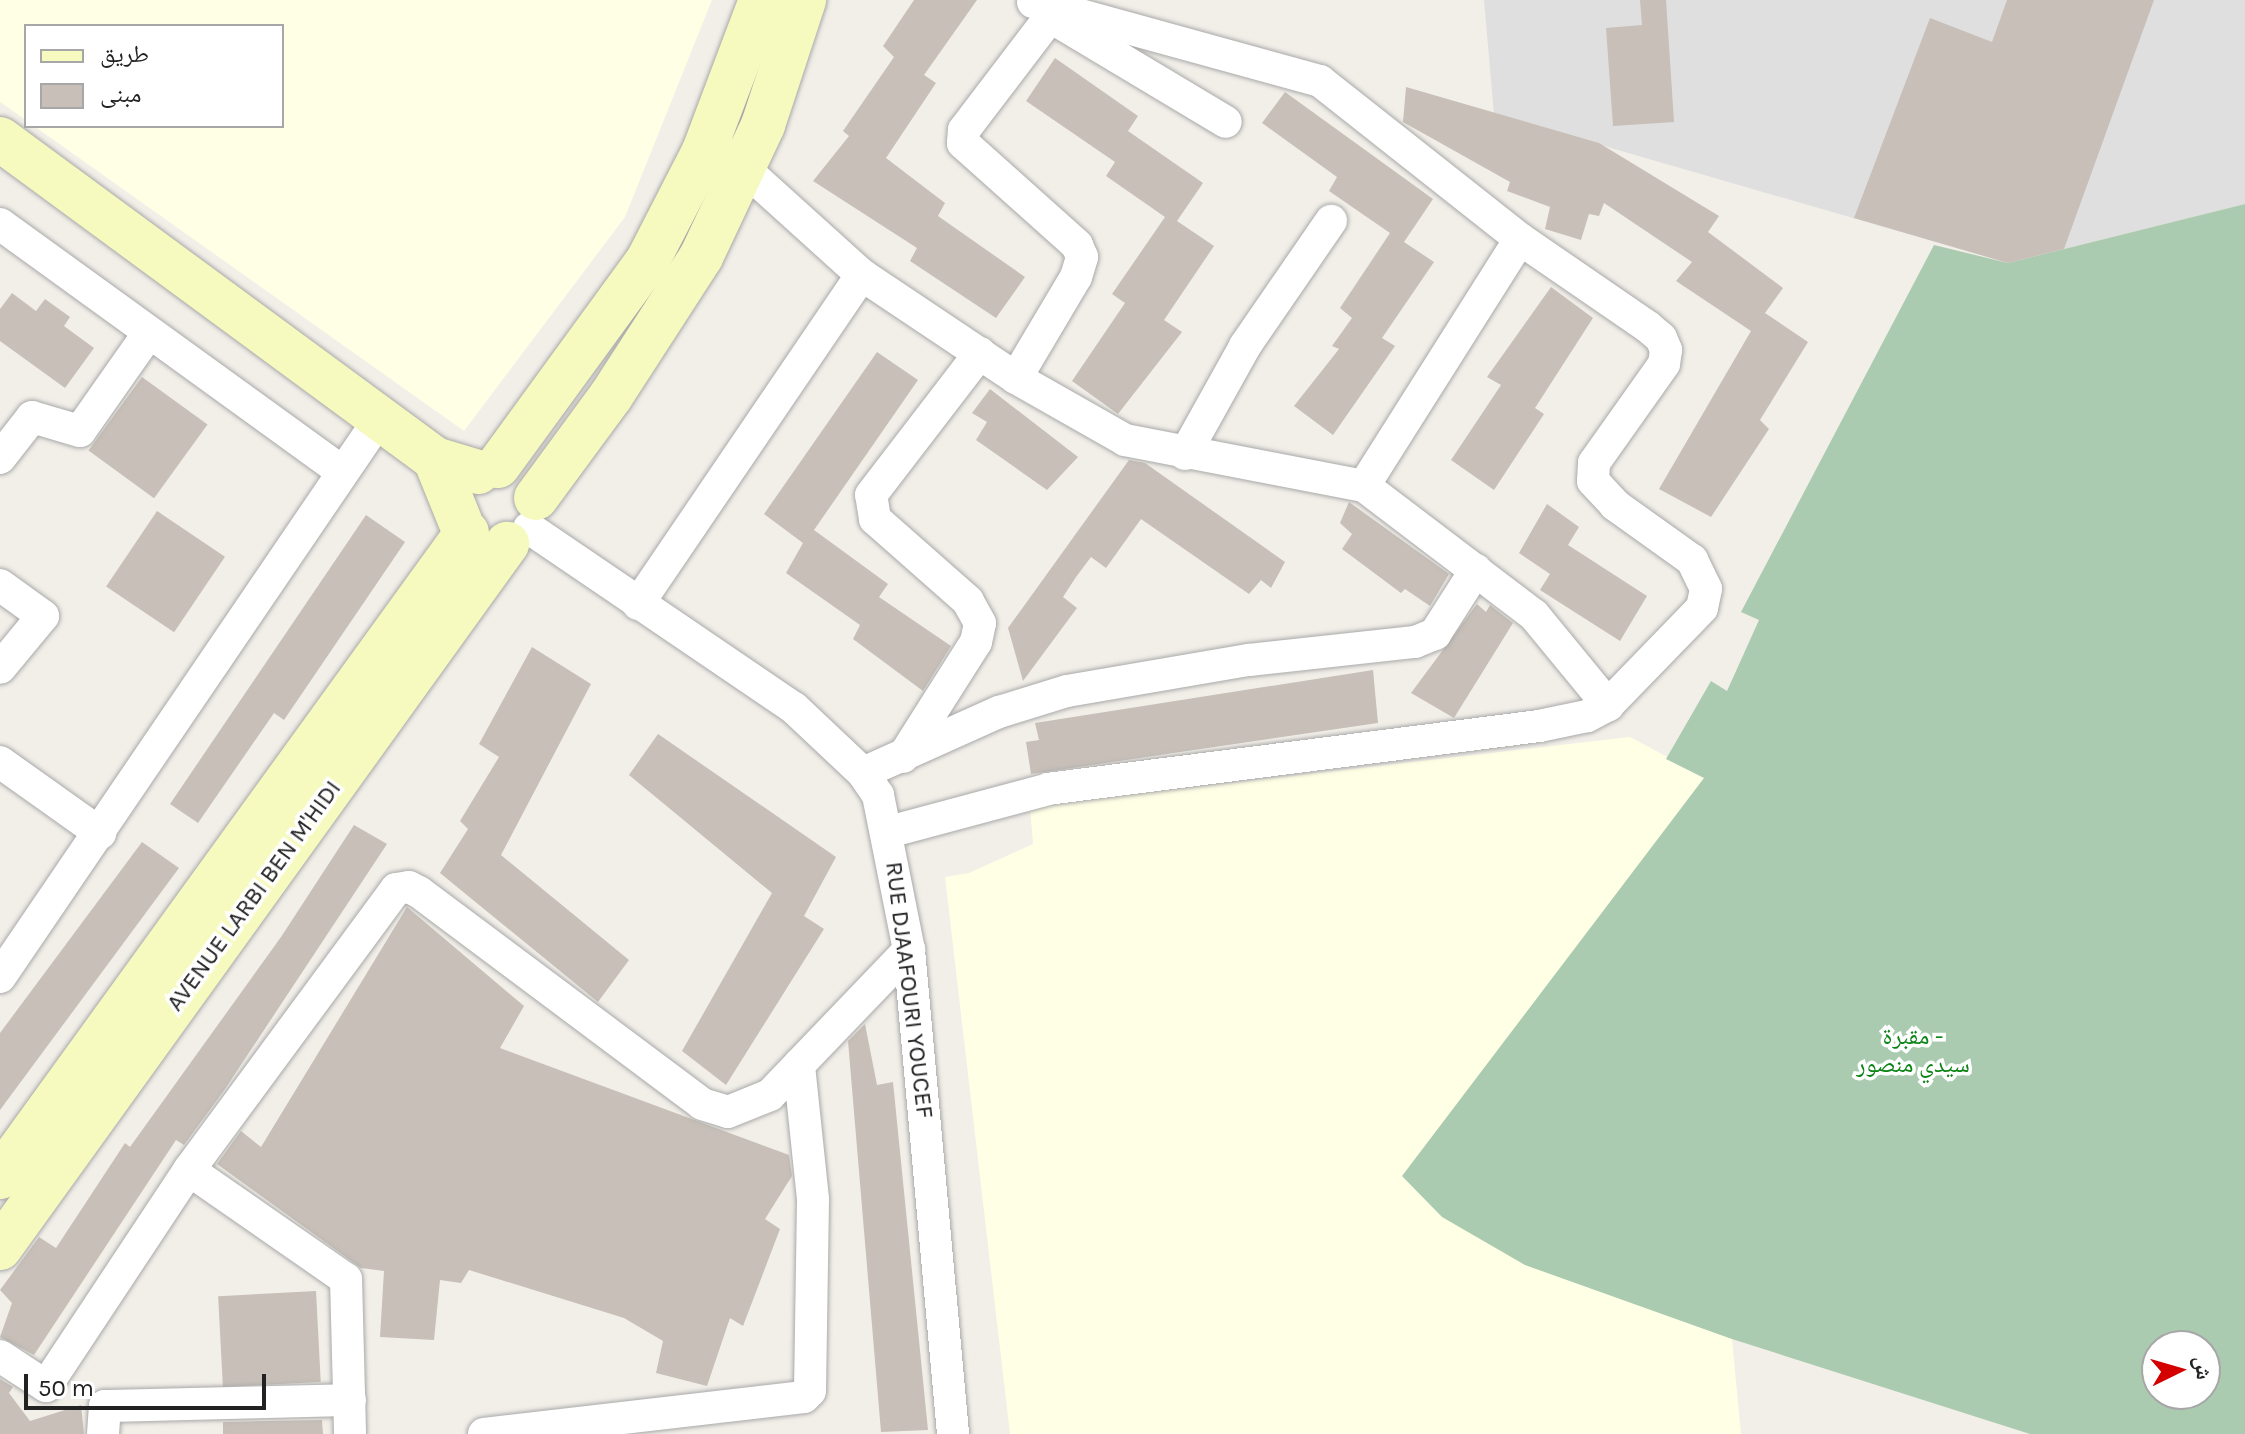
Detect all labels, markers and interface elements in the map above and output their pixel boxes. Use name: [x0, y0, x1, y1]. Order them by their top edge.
legend: [24, 24, 284, 128]
text: طريق: [100, 40, 149, 68]
text: مبنى: [100, 80, 141, 108]
street label: AVENUE LARBI BEN M'HIDI: [161, 775, 347, 1017]
street label: RUE DJAAFOURI YOUCEF: [879, 860, 939, 1120]
park label: مقبرة - سيدي منصور: [1856, 1023, 1970, 1079]
north arrow: [2141, 1330, 2221, 1410]
text: ش: [2189, 1355, 2217, 1381]
scale bar: [28, 1358, 270, 1408]
text: 50 m: [38, 1374, 94, 1402]

